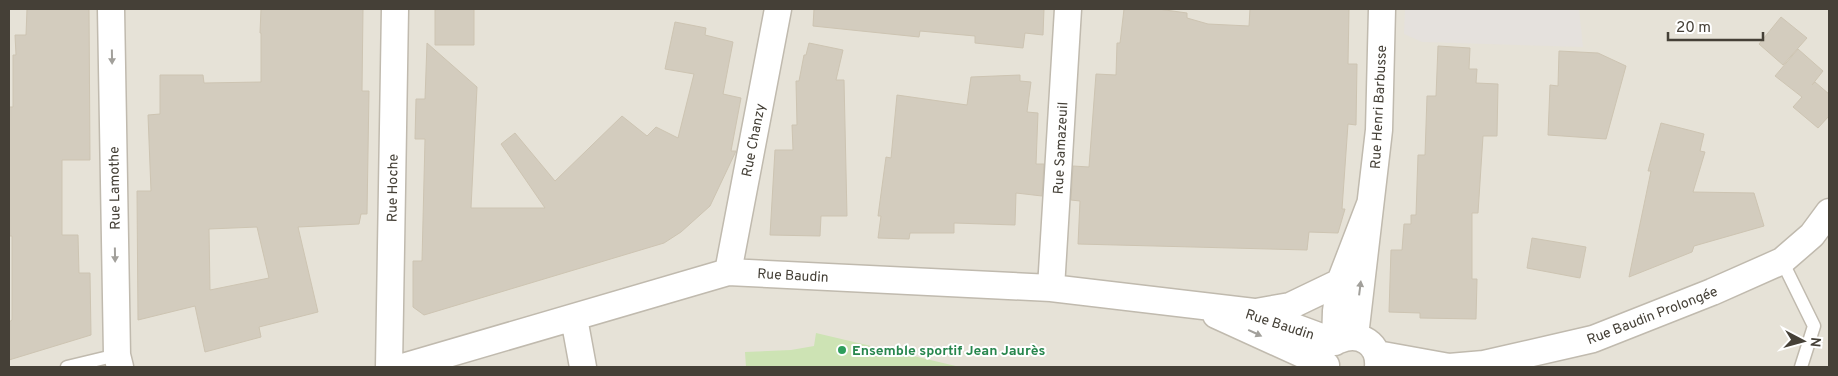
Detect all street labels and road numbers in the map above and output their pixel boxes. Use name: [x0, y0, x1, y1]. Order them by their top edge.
street label: Rue Henri Barbusse: [1368, 45, 1391, 169]
street label: Rue Samazeuil: [1051, 101, 1072, 195]
street label: Rue Chanzy: [739, 102, 770, 178]
street label: Rue Lamothe: [106, 146, 125, 230]
street label: Rue Hoche: [384, 154, 403, 222]
street label: Rue Baudin: [757, 266, 829, 287]
street label: Rue Baudin Prolongée: [1585, 284, 1720, 349]
street label: Rue Baudin: [1243, 306, 1316, 345]

